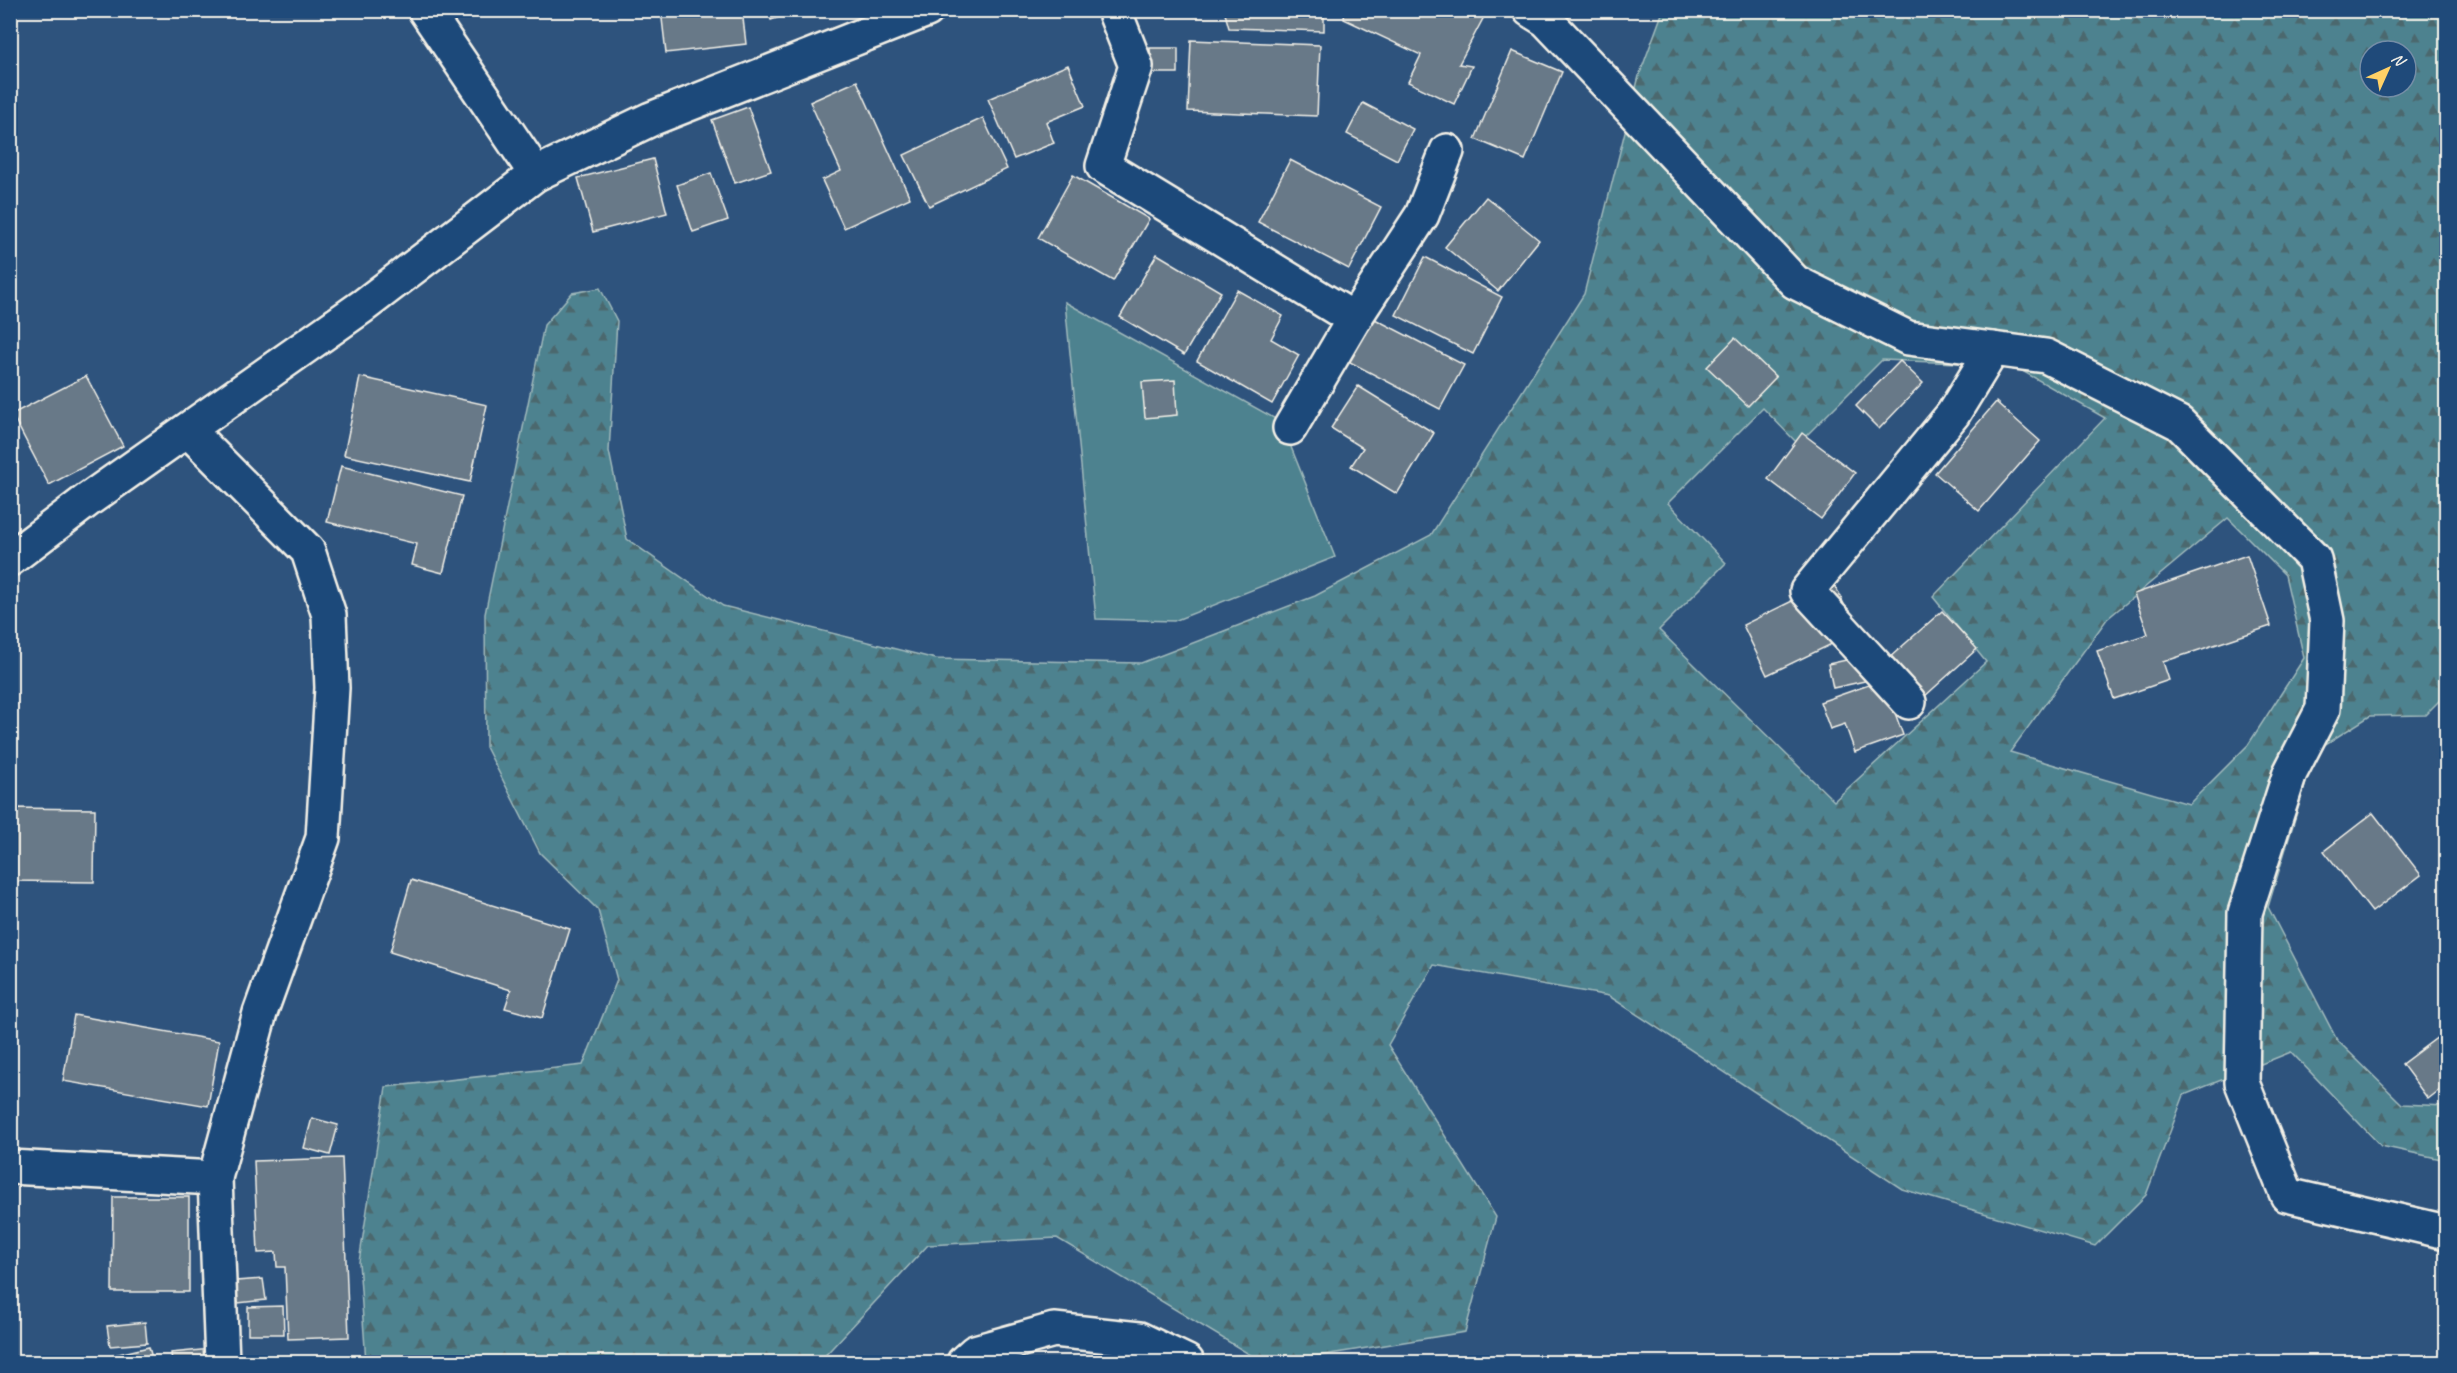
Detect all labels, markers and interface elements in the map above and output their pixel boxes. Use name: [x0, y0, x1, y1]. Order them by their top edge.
north arrow: [2358, 39, 2418, 99]
text: N: [2387, 49, 2411, 72]

